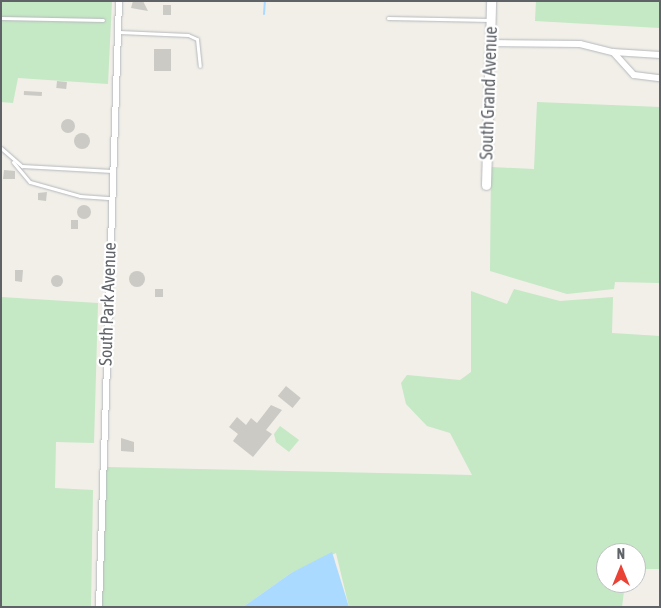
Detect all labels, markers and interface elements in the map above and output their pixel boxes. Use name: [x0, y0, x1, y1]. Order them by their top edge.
street label: South Grand Avenue: [476, 26, 502, 160]
street label: South Park Avenue: [95, 242, 121, 366]
north arrow: [596, 543, 646, 593]
text: N: [617, 546, 625, 562]

